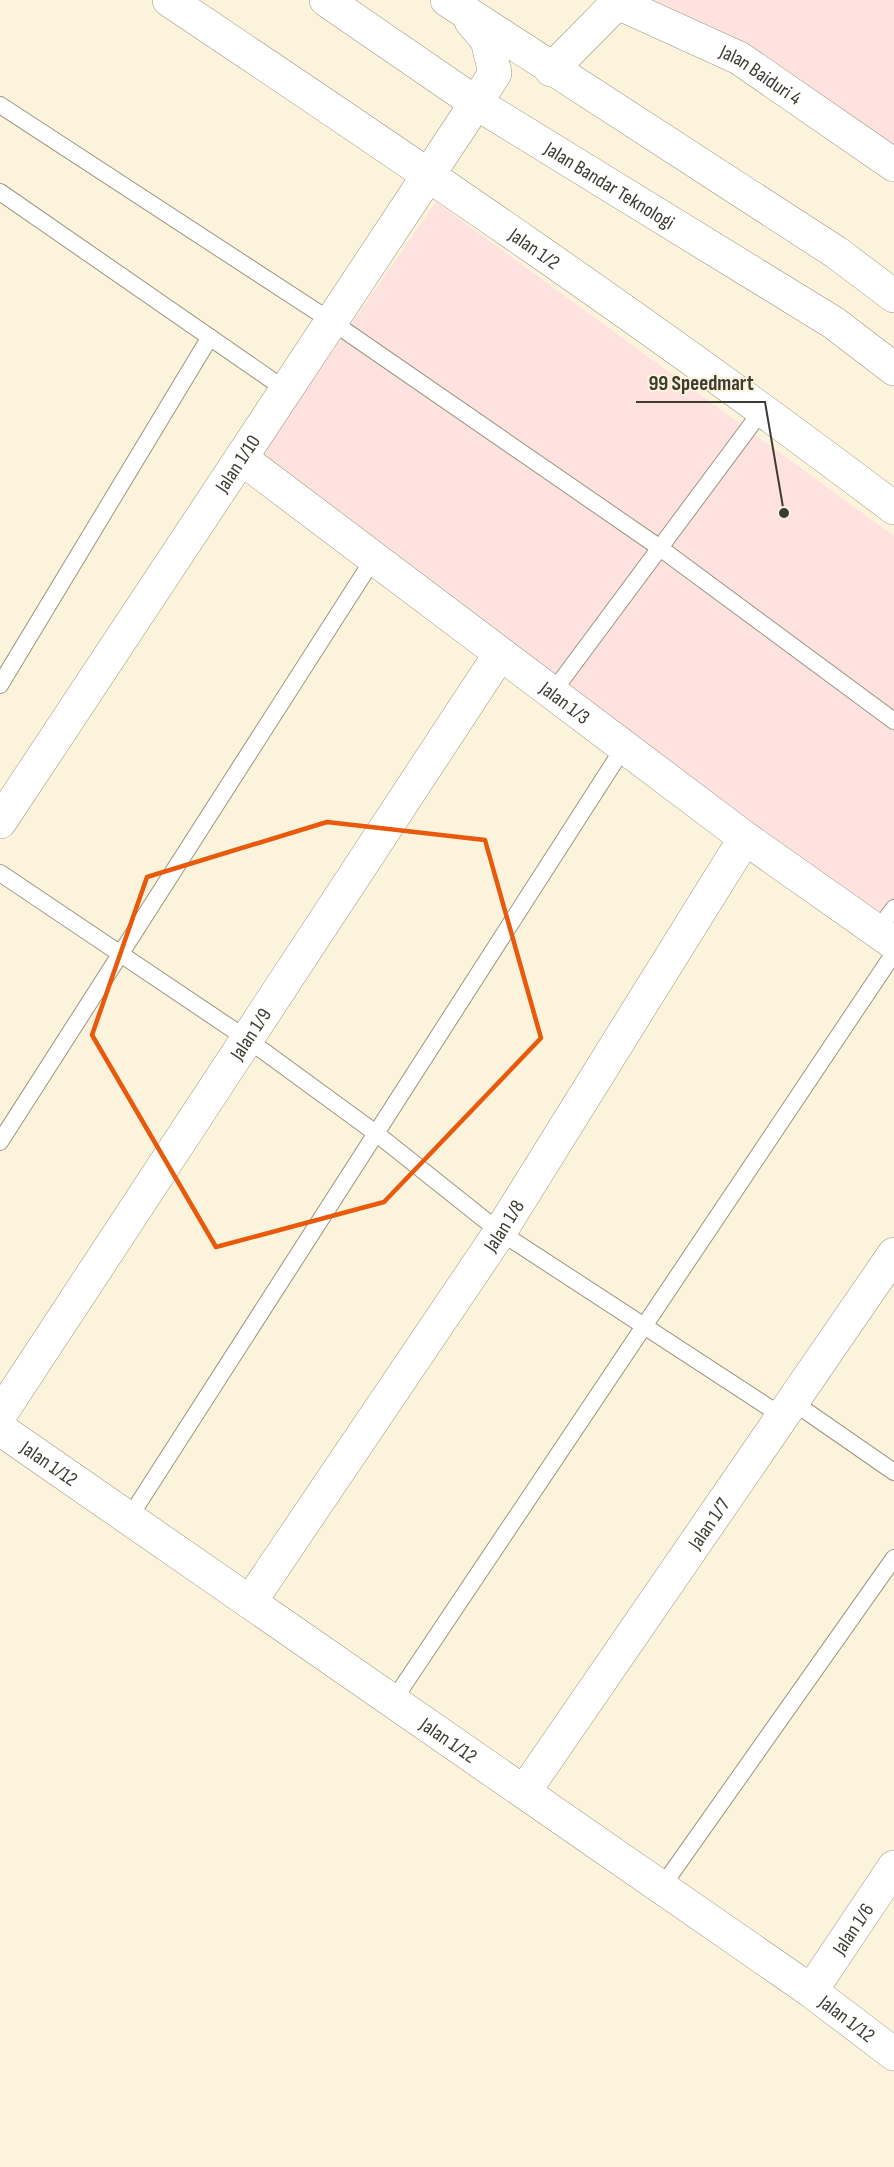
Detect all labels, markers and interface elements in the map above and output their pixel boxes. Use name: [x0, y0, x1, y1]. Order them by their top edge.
street label: Jalan Baiduri 4: [715, 40, 806, 111]
street label: Jalan Bandar Teknologi: [539, 137, 679, 235]
street label: Jalan 1/2: [503, 223, 564, 275]
callout: 99 Speedmart: [636, 363, 765, 402]
text: 99 Speedmart: [648, 371, 754, 396]
street label: Jalan 1/10: [210, 431, 266, 498]
street label: Jalan 1/3: [534, 676, 594, 730]
street label: Jalan 1/9: [225, 1004, 277, 1066]
street label: Jalan 1/8: [479, 1196, 530, 1258]
street label: Jalan 1/12: [15, 1435, 82, 1492]
street label: Jalan 1/7: [683, 1494, 736, 1555]
street label: Jalan 1/12: [414, 1712, 481, 1769]
street label: Jalan 1/6: [827, 1899, 879, 1960]
street label: Jalan 1/12: [813, 1990, 879, 2048]

